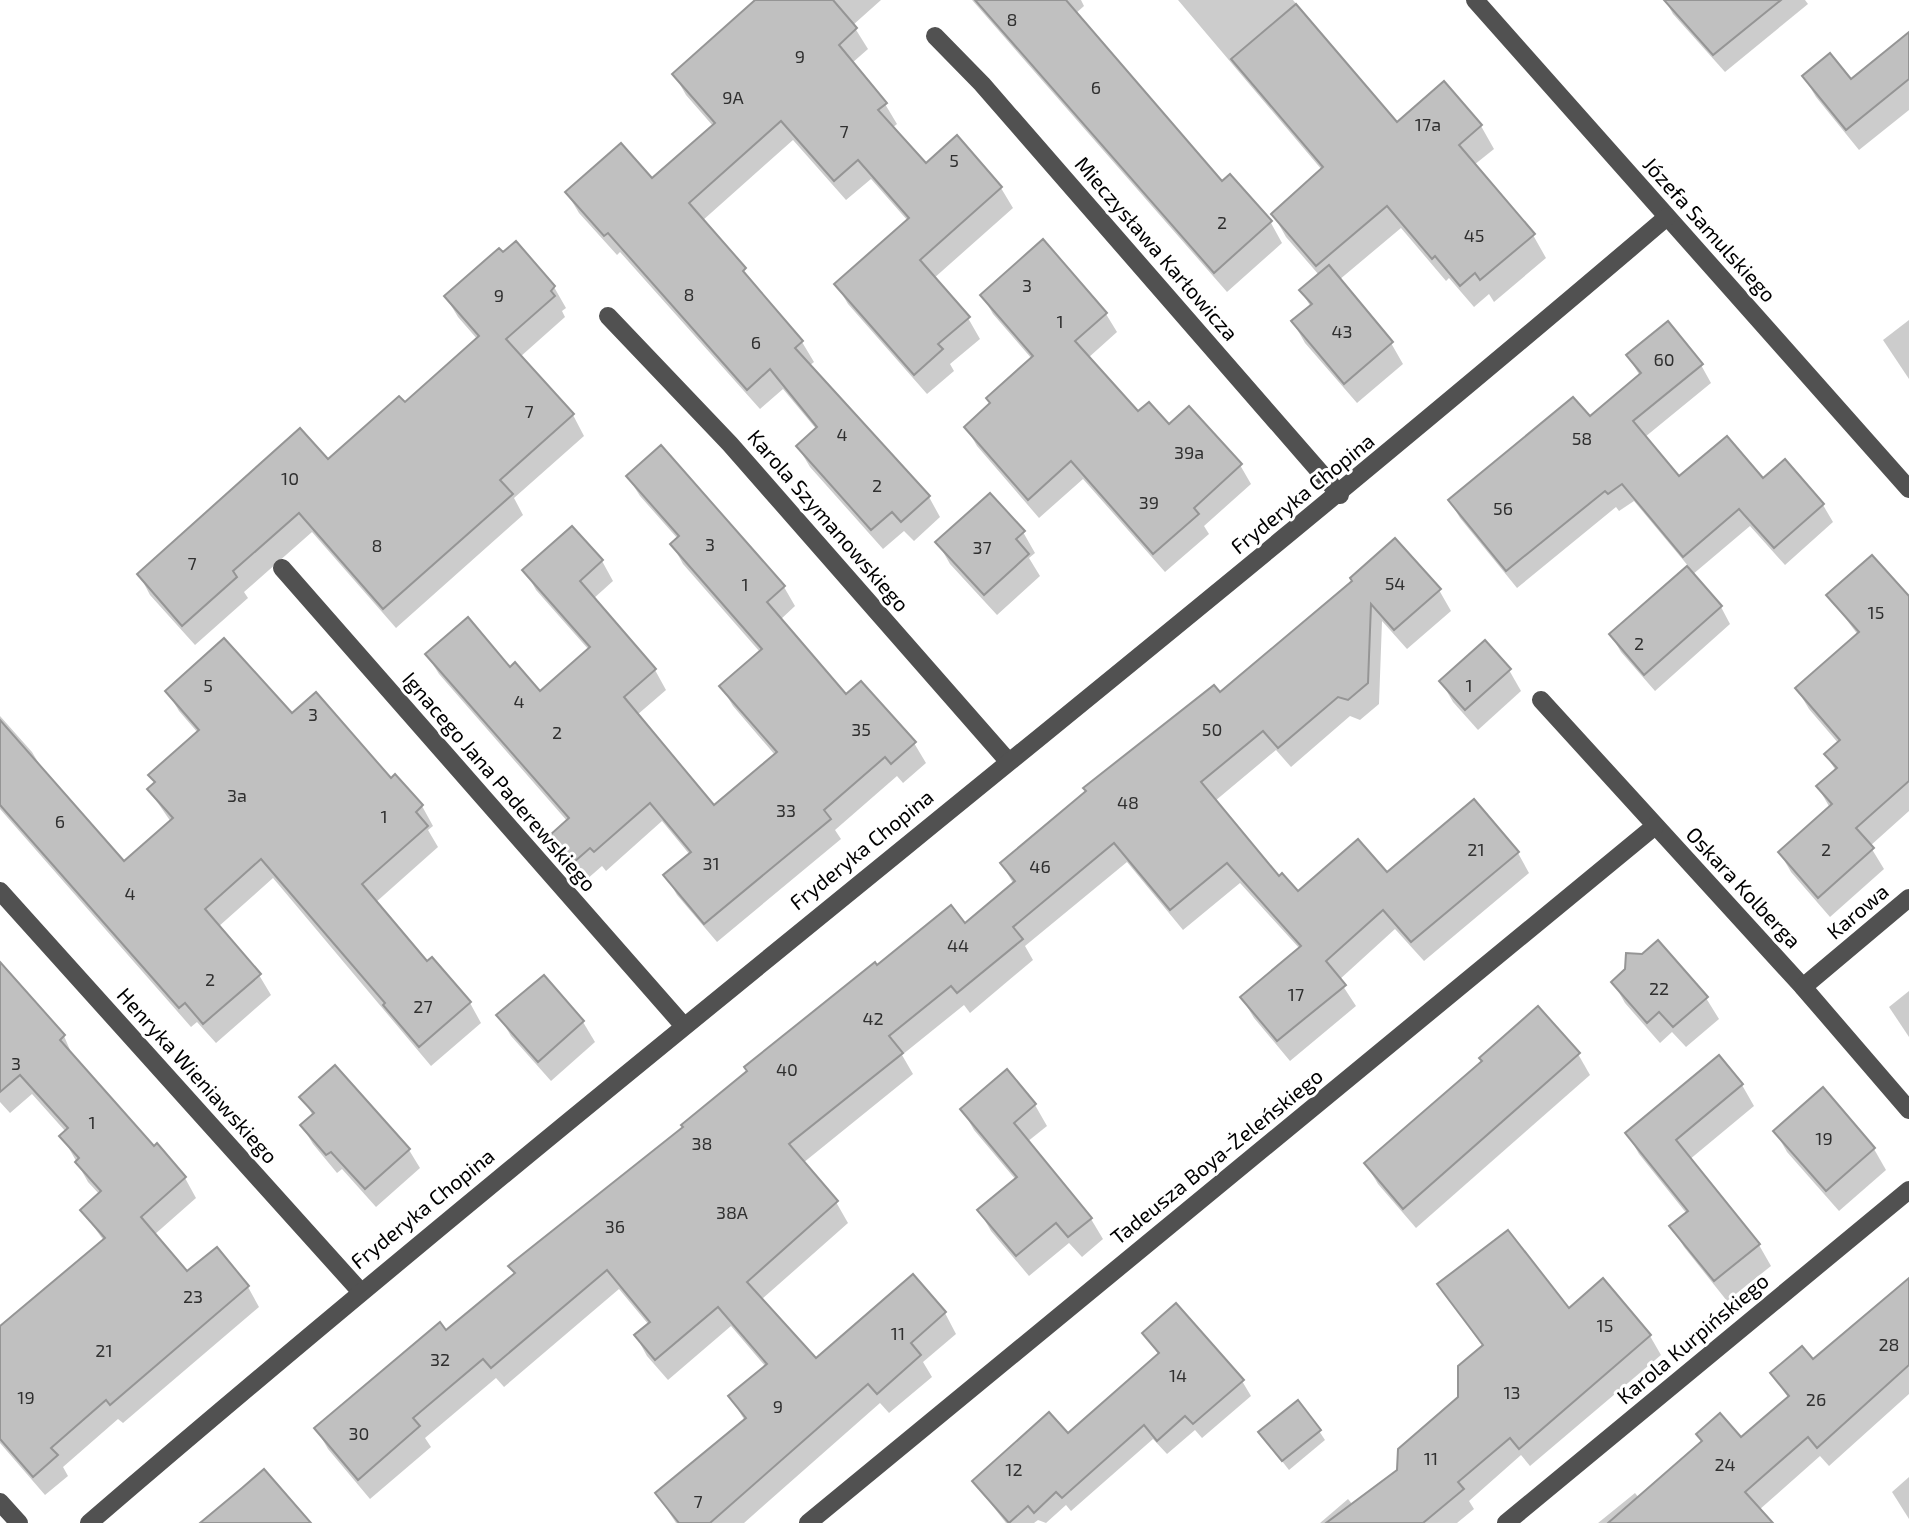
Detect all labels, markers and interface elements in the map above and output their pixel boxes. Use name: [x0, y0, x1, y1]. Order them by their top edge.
house number: 8: [1007, 8, 1017, 30]
house number: 9: [795, 45, 805, 67]
house number: 6: [1091, 76, 1101, 98]
house number: 9A: [722, 86, 745, 108]
house number: 17a: [1415, 113, 1441, 135]
house number: 7: [839, 120, 849, 142]
house number: 5: [949, 149, 959, 171]
street label: Mieczysława Karłowicza: [1070, 151, 1244, 345]
street label: Józefa Samulskiego: [1638, 151, 1782, 307]
house number: 2: [1217, 211, 1227, 233]
house number: 45: [1464, 224, 1484, 246]
house number: 3: [1022, 274, 1032, 296]
house number: 8: [684, 283, 694, 305]
house number: 9: [494, 284, 504, 306]
house number: 1: [1056, 310, 1064, 332]
house number: 43: [1331, 320, 1353, 342]
house number: 6: [751, 331, 761, 353]
house number: 60: [1653, 348, 1675, 370]
house number: 7: [524, 400, 534, 422]
house number: 4: [836, 423, 848, 445]
street label: Karola Szymanowskiego: [743, 424, 915, 616]
street label: Fryderyka Chopina: [1225, 427, 1379, 558]
house number: 58: [1572, 427, 1592, 449]
house number: 39a: [1174, 441, 1204, 463]
house number: 10: [281, 467, 299, 489]
house number: 2: [872, 474, 882, 496]
house number: 39: [1139, 491, 1159, 513]
house number: 56: [1493, 497, 1513, 519]
house number: 3: [705, 533, 715, 555]
house number: 8: [372, 534, 382, 556]
house number: 37: [972, 536, 992, 558]
house number: 7: [187, 552, 197, 574]
house number: 54: [1385, 572, 1405, 594]
house number: 1: [741, 573, 749, 595]
house number: 15: [1868, 601, 1884, 623]
house number: 2: [1634, 632, 1644, 654]
street label: Ignacego Jana Paderewskiego: [398, 666, 602, 896]
house number: 5: [203, 674, 213, 696]
house number: 1: [1465, 674, 1473, 696]
house number: 4: [513, 690, 525, 712]
house number: 3: [308, 703, 318, 725]
house number: 35: [851, 718, 871, 740]
house number: 50: [1202, 718, 1222, 740]
house number: 2: [552, 721, 562, 743]
street label: Fryderyka Chopina: [784, 783, 938, 914]
house number: 3a: [227, 784, 247, 806]
house number: 48: [1117, 791, 1139, 813]
house number: 33: [776, 799, 796, 821]
house number: 1: [380, 805, 388, 827]
house number: 6: [55, 810, 65, 832]
street label: Oskara Kolberga: [1682, 821, 1807, 953]
house number: 21: [1467, 838, 1485, 860]
house number: 2: [1821, 838, 1831, 860]
house number: 31: [702, 852, 720, 874]
house number: 46: [1029, 855, 1051, 877]
street label: Karowa: [1821, 878, 1893, 944]
house number: 4: [124, 882, 136, 904]
house number: 44: [947, 934, 969, 956]
house number: 2: [205, 968, 215, 990]
house number: 22: [1649, 977, 1669, 999]
street label: Henryka Wieniawskiego: [113, 982, 284, 1168]
house number: 17: [1288, 983, 1304, 1005]
house number: 27: [413, 995, 433, 1017]
house number: 42: [862, 1007, 884, 1029]
house number: 3: [11, 1052, 21, 1074]
house number: 40: [776, 1058, 798, 1080]
street label: Tadeusza Boya-Żeleńskiego: [1105, 1063, 1327, 1249]
house number: 1: [88, 1111, 96, 1133]
house number: 19: [1815, 1127, 1833, 1149]
house number: 38: [692, 1132, 712, 1154]
street label: Fryderyka Chopina: [345, 1142, 499, 1273]
house number: 38A: [716, 1201, 749, 1223]
house number: 36: [605, 1215, 625, 1237]
street label: Karola Kurpińskiego: [1611, 1267, 1773, 1409]
house number: 23: [183, 1285, 203, 1307]
house number: 15: [1597, 1314, 1613, 1336]
house number: 11: [891, 1322, 905, 1344]
house number: 28: [1878, 1333, 1900, 1355]
house number: 21: [95, 1339, 113, 1361]
house number: 32: [430, 1348, 450, 1370]
house number: 14: [1169, 1364, 1187, 1386]
house number: 13: [1503, 1381, 1521, 1403]
house number: 19: [17, 1386, 35, 1408]
house number: 26: [1806, 1388, 1826, 1410]
house number: 9: [773, 1395, 783, 1417]
house number: 30: [349, 1422, 369, 1444]
house number: 11: [1424, 1447, 1438, 1469]
house number: 24: [1714, 1453, 1736, 1475]
house number: 12: [1005, 1458, 1023, 1480]
house number: 7: [693, 1490, 703, 1512]

